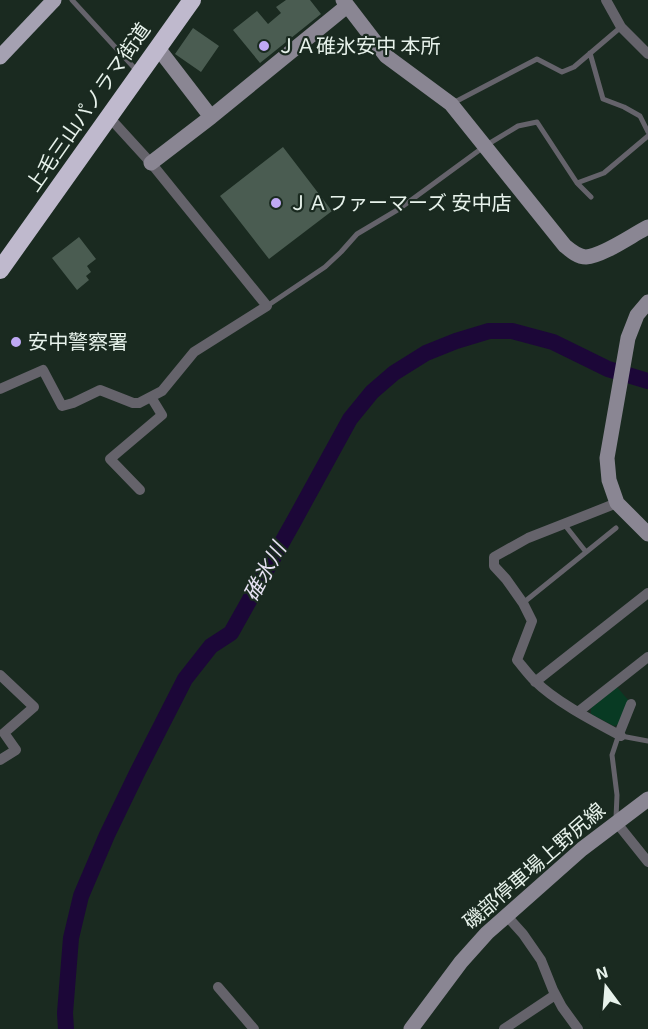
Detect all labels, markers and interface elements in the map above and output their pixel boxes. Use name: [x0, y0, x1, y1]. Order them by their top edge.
street label: 上毛三山パノラマ街道: [20, 18, 154, 195]
place label: ＪＡ碓氷安中 本所: [276, 33, 440, 57]
marker: ＪＡ碓氷安中 本所: [257, 39, 271, 53]
place label: ＪＡファーマーズ 安中店: [288, 190, 511, 214]
marker: ＪＡファーマーズ 安中店: [269, 196, 283, 210]
place label: 安中警察署: [28, 329, 128, 353]
marker: 安中警察署: [9, 335, 23, 349]
water label: 碓氷川: [237, 536, 291, 605]
street label: 磯部停車場上野尻線: [458, 797, 609, 933]
north arrow: [576, 957, 636, 1017]
text: N: [594, 961, 610, 983]

